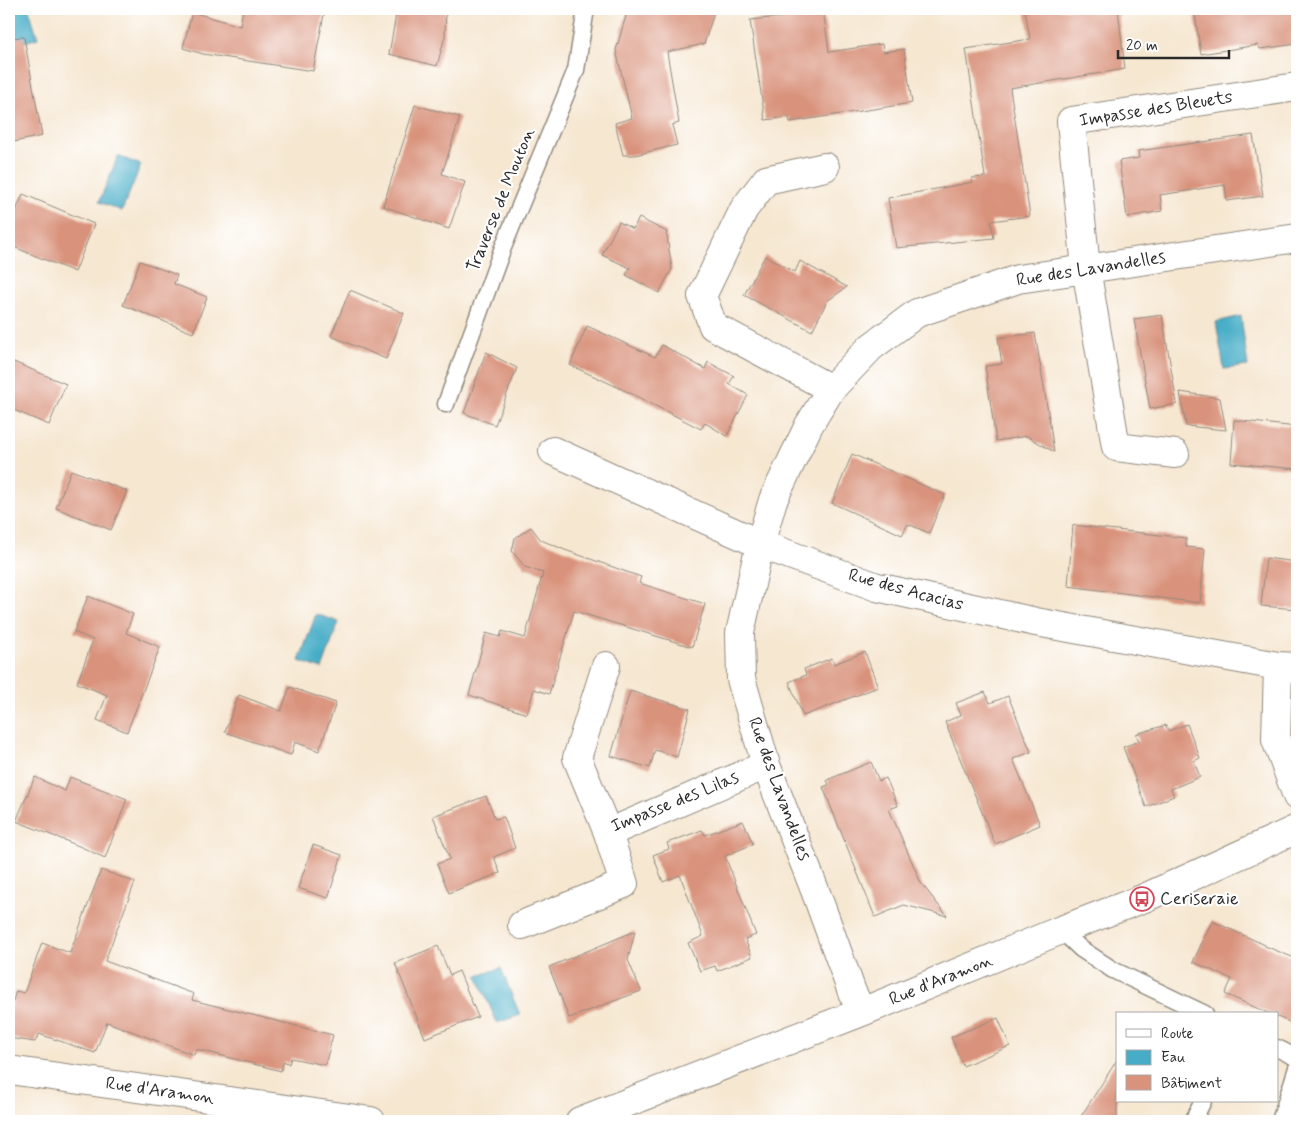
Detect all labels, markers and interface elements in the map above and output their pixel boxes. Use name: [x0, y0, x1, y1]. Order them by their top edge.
scale bar: [1118, 28, 1230, 60]
text: 20 m: [1126, 36, 1158, 56]
street label: Impasse des Bleuets: [1078, 85, 1234, 133]
street label: Traverse de Mouton: [461, 124, 541, 276]
street label: Rue des Lavandelles: [1015, 245, 1167, 293]
street label: Rue des Acacias: [846, 563, 966, 617]
street label: Rue des Lavandelles: [742, 714, 816, 864]
street label: Impasse des Lilas: [608, 765, 742, 839]
bus stop icon: Ceriseraie: [1129, 886, 1155, 912]
place label: Ceriseraie: [1160, 887, 1238, 911]
street label: Rue d'Aramon: [886, 948, 996, 1012]
legend: [1116, 1012, 1278, 1102]
text: Route: [1161, 1024, 1194, 1044]
text: Eau: [1161, 1048, 1185, 1068]
street label: Rue d'Aramon: [104, 1071, 216, 1111]
text: Bâtiment: [1161, 1074, 1222, 1094]

